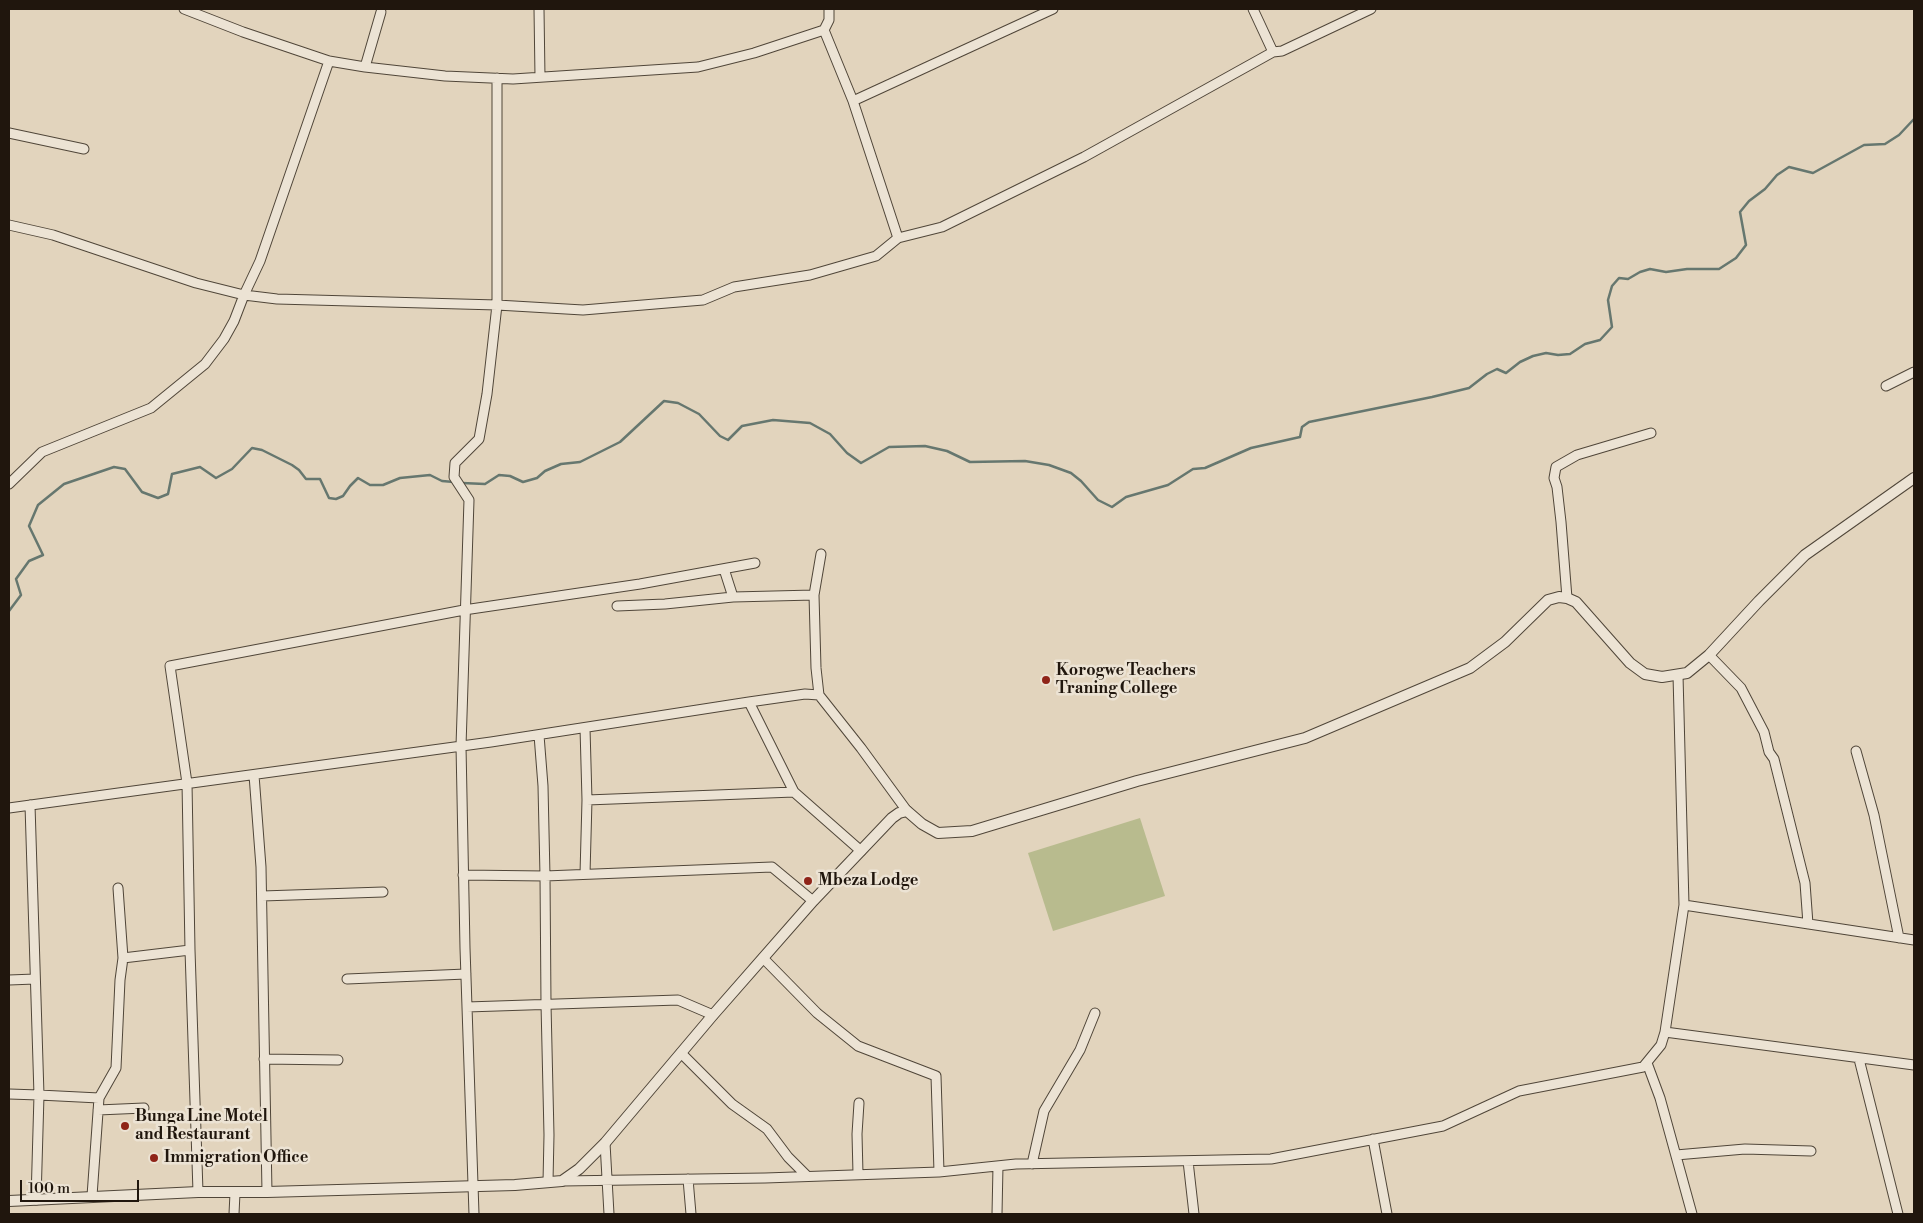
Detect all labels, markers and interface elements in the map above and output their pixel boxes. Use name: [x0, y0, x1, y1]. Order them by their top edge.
place label: Korogwe Teachers Traning College: [1056, 661, 1196, 699]
marker: Korogwe Teachers Traning College: [1040, 674, 1052, 686]
place label: Mbeza Lodge: [818, 871, 918, 891]
marker: Mbeza Lodge: [802, 875, 814, 887]
place label: Bunga Line Motel and Restaurant: [135, 1107, 268, 1145]
marker: Bunga Line Motel and Restaurant: [119, 1120, 131, 1132]
place label: Immigration Office: [164, 1148, 308, 1168]
marker: Immigration Office: [148, 1152, 160, 1164]
scale bar: [22, 1170, 141, 1202]
text: 100 m: [28, 1179, 70, 1198]

